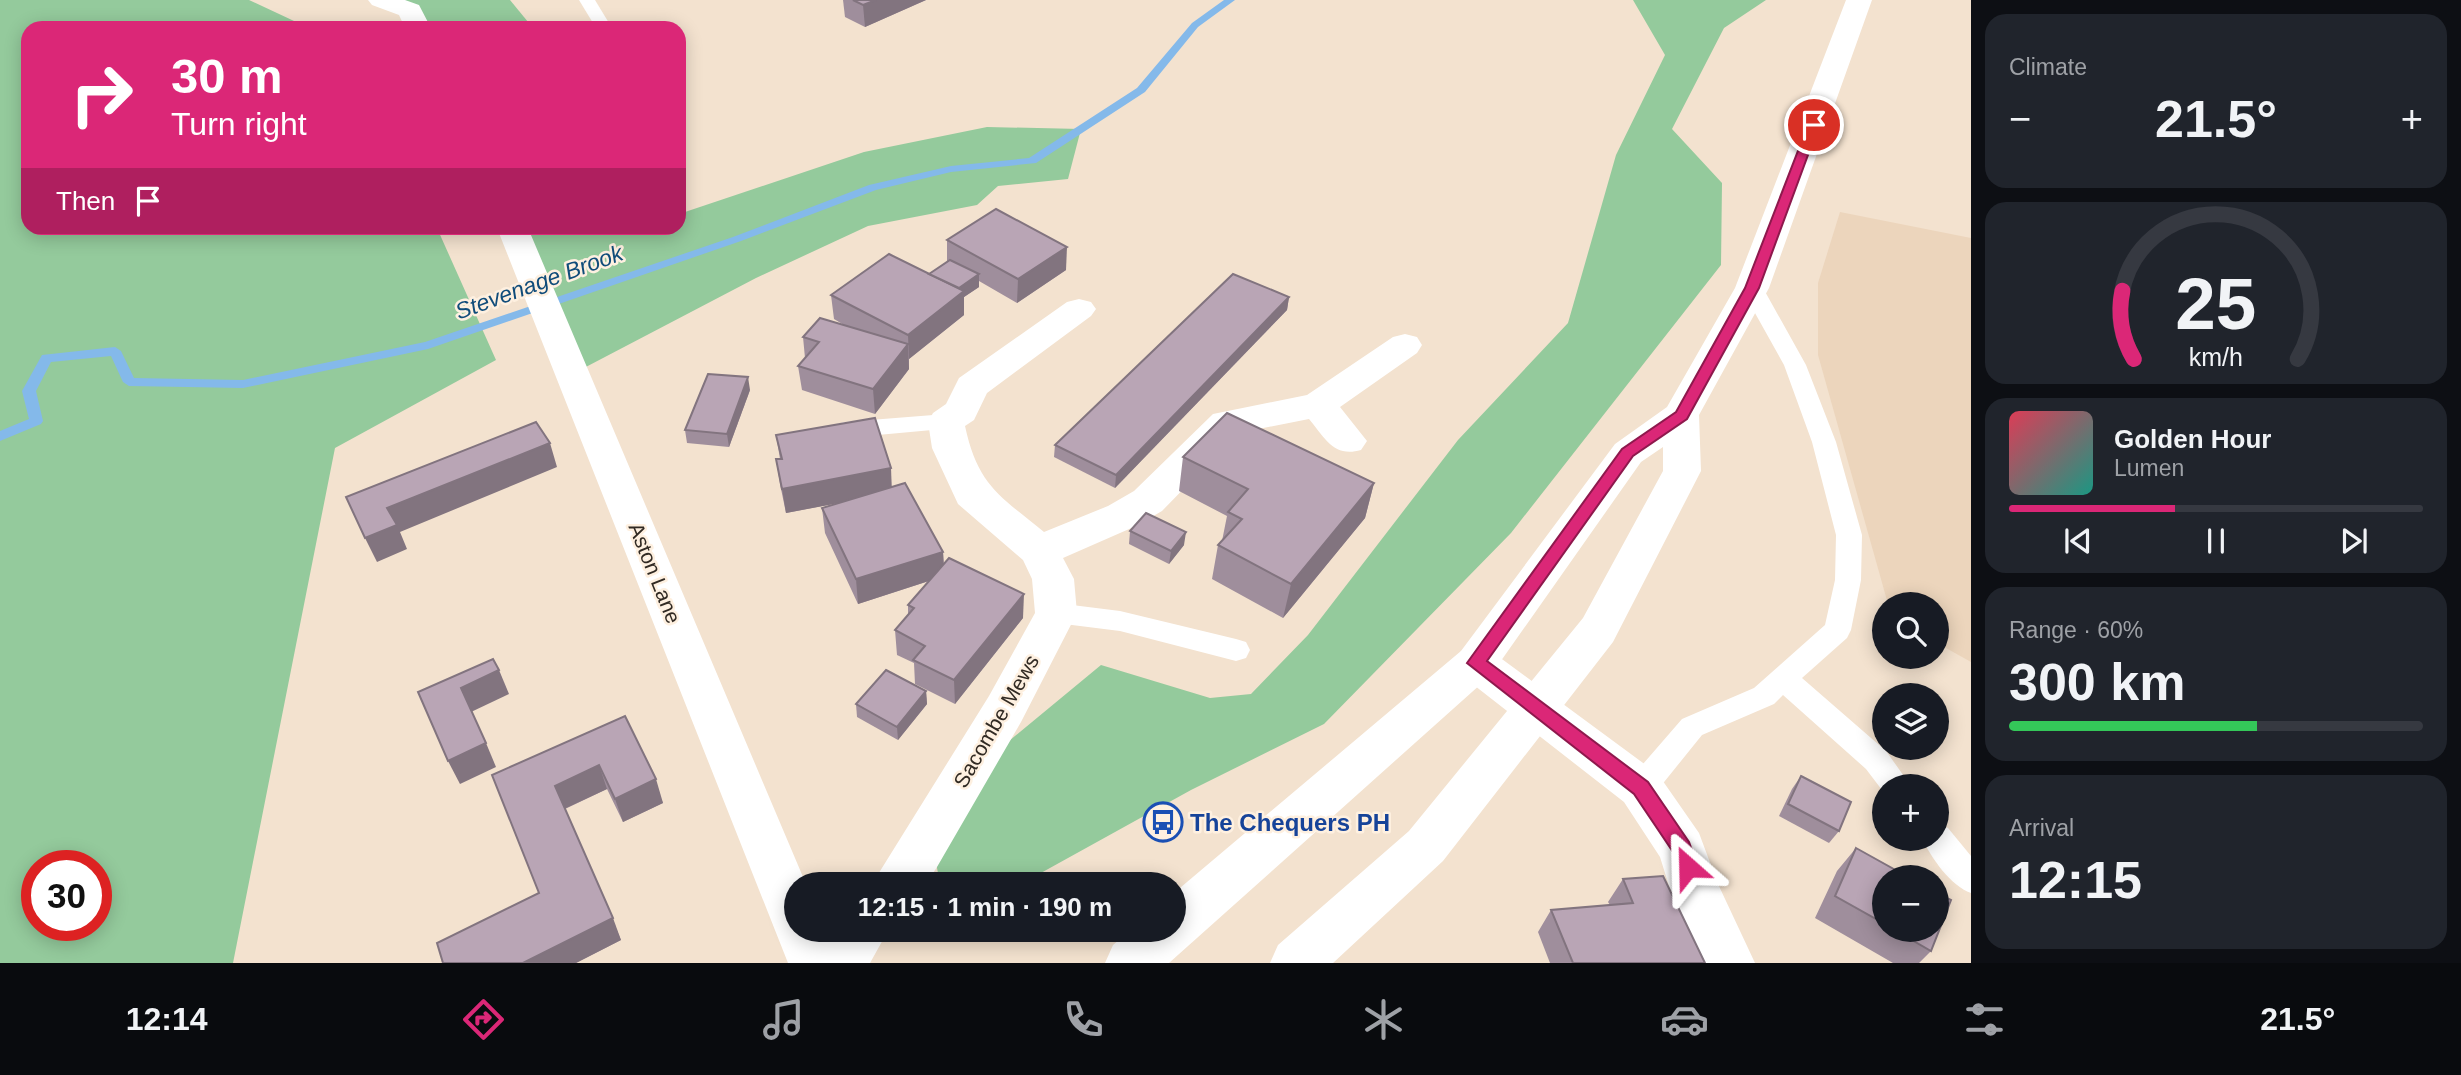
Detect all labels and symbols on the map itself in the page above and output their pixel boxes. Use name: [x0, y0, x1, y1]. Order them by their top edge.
pin: [1784, 95, 1844, 155]
water label: Stevenage Brook: [452, 239, 628, 324]
street label: Aston Lane: [624, 519, 686, 627]
street label: Sacombe Mews: [949, 651, 1043, 791]
bus stop icon: The Chequers PH: [1142, 801, 1184, 843]
place label: The Chequers PH: [1190, 809, 1390, 836]
position arrow: [1651, 830, 1725, 904]
speed limit sign: 30: [21, 850, 112, 941]

